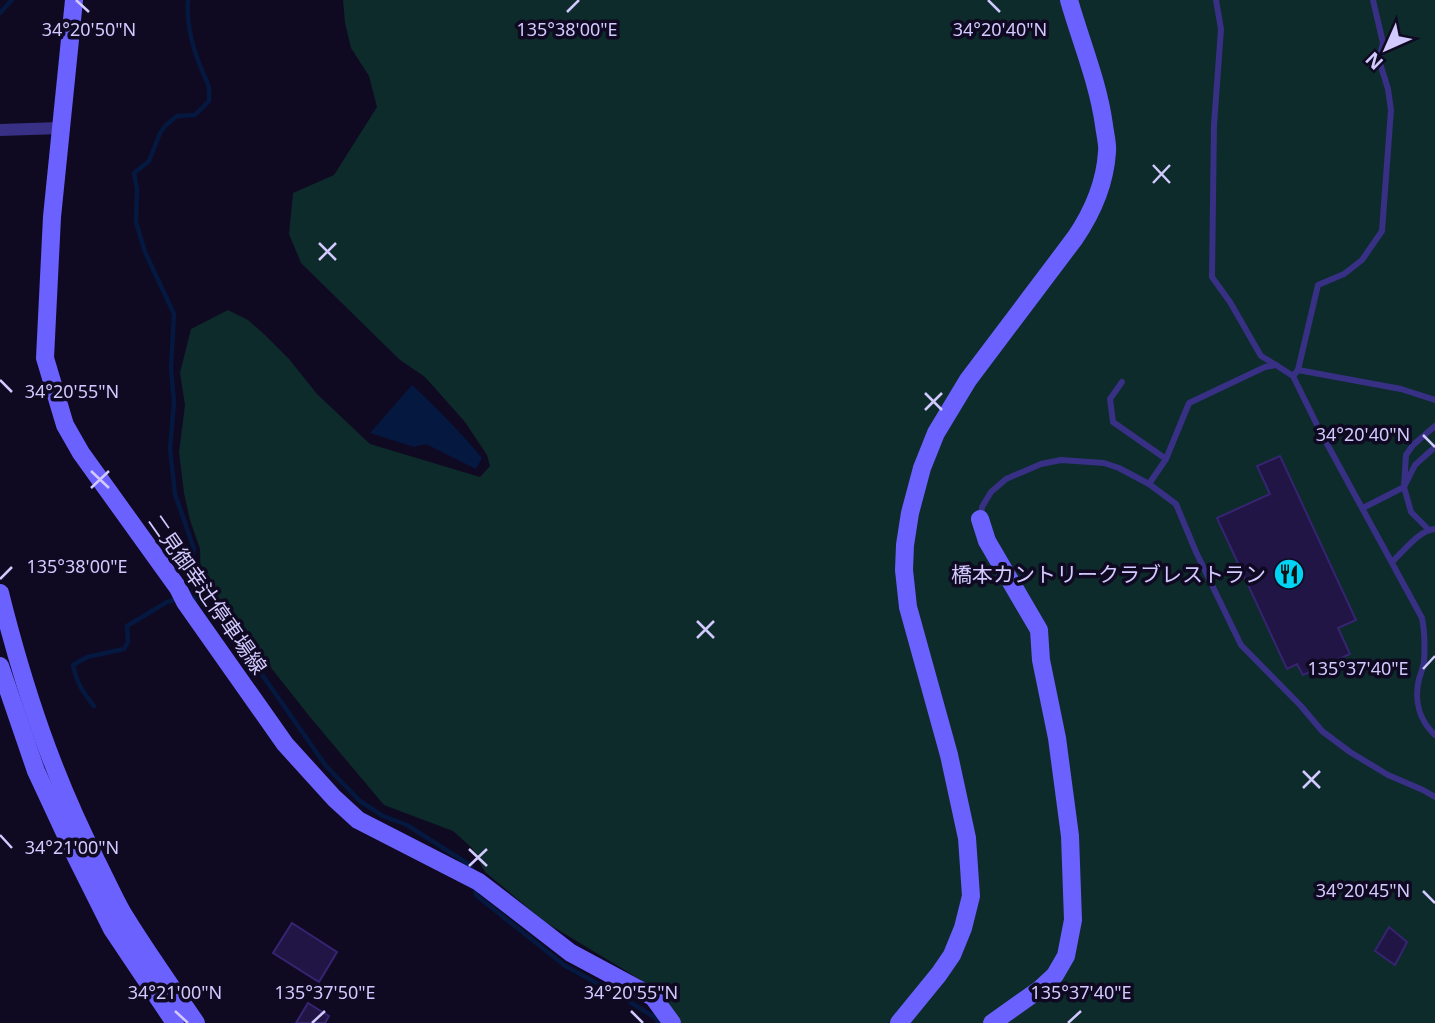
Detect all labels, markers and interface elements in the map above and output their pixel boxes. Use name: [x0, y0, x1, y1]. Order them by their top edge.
north arrow: [1351, 14, 1421, 84]
text: 34°20'50"N: [42, 17, 136, 41]
text: 135°38'00"E: [516, 17, 618, 41]
text: 34°20'40"N: [953, 17, 1047, 41]
text: N: [1359, 46, 1389, 76]
text: 34°20'55"N: [25, 379, 119, 403]
text: 34°20'40"N: [1316, 422, 1410, 446]
street label: 二見御幸辻停車場線: [142, 509, 274, 679]
text: 135°38'00"E: [26, 554, 128, 578]
restaurant icon: 橋本カントリークラブレストラン: [1272, 557, 1306, 591]
place label: 橋本カントリークラブレストラン: [951, 560, 1266, 588]
text: 135°37'40"E: [1307, 656, 1409, 680]
text: 34°21'00"N: [25, 835, 119, 859]
text: 34°20'45"N: [1316, 878, 1410, 902]
text: 34°21'00"N: [128, 980, 222, 1004]
text: 135°37'50"E: [274, 980, 376, 1004]
text: 34°20'55"N: [584, 980, 678, 1004]
text: 135°37'40"E: [1030, 980, 1132, 1004]

